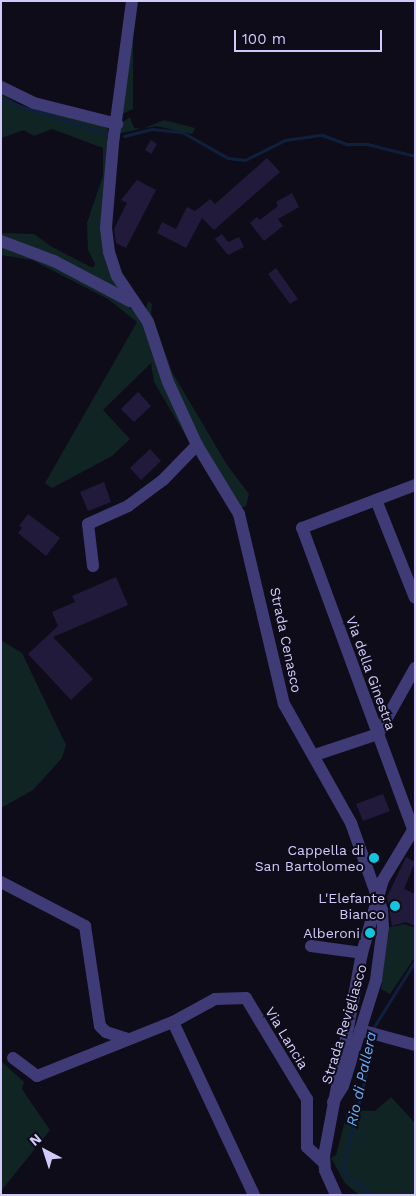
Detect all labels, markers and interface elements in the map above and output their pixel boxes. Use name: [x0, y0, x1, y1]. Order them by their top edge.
scale bar: [236, 20, 384, 52]
text: 100 m: [242, 30, 286, 48]
street label: Strada Cenasco: [267, 586, 305, 694]
street label: Via della Ginestra: [342, 613, 400, 733]
place label: Cappella di San Bartolomeo: [255, 842, 364, 874]
marker: Cappella di San Bartolomeo: [368, 852, 380, 864]
place label: L'Elefante Bianco: [318, 890, 385, 922]
marker: L'Elefante Bianco: [389, 900, 401, 912]
place label: Alberoni: [303, 925, 360, 941]
marker: Alberoni: [364, 927, 376, 939]
street label: Strada Revigliasco: [318, 962, 370, 1086]
street label: Via Lancia: [262, 1004, 312, 1072]
water label: Rio di Pallera: [343, 1030, 381, 1128]
north arrow: [20, 1126, 70, 1176]
text: N: [26, 1130, 44, 1149]

